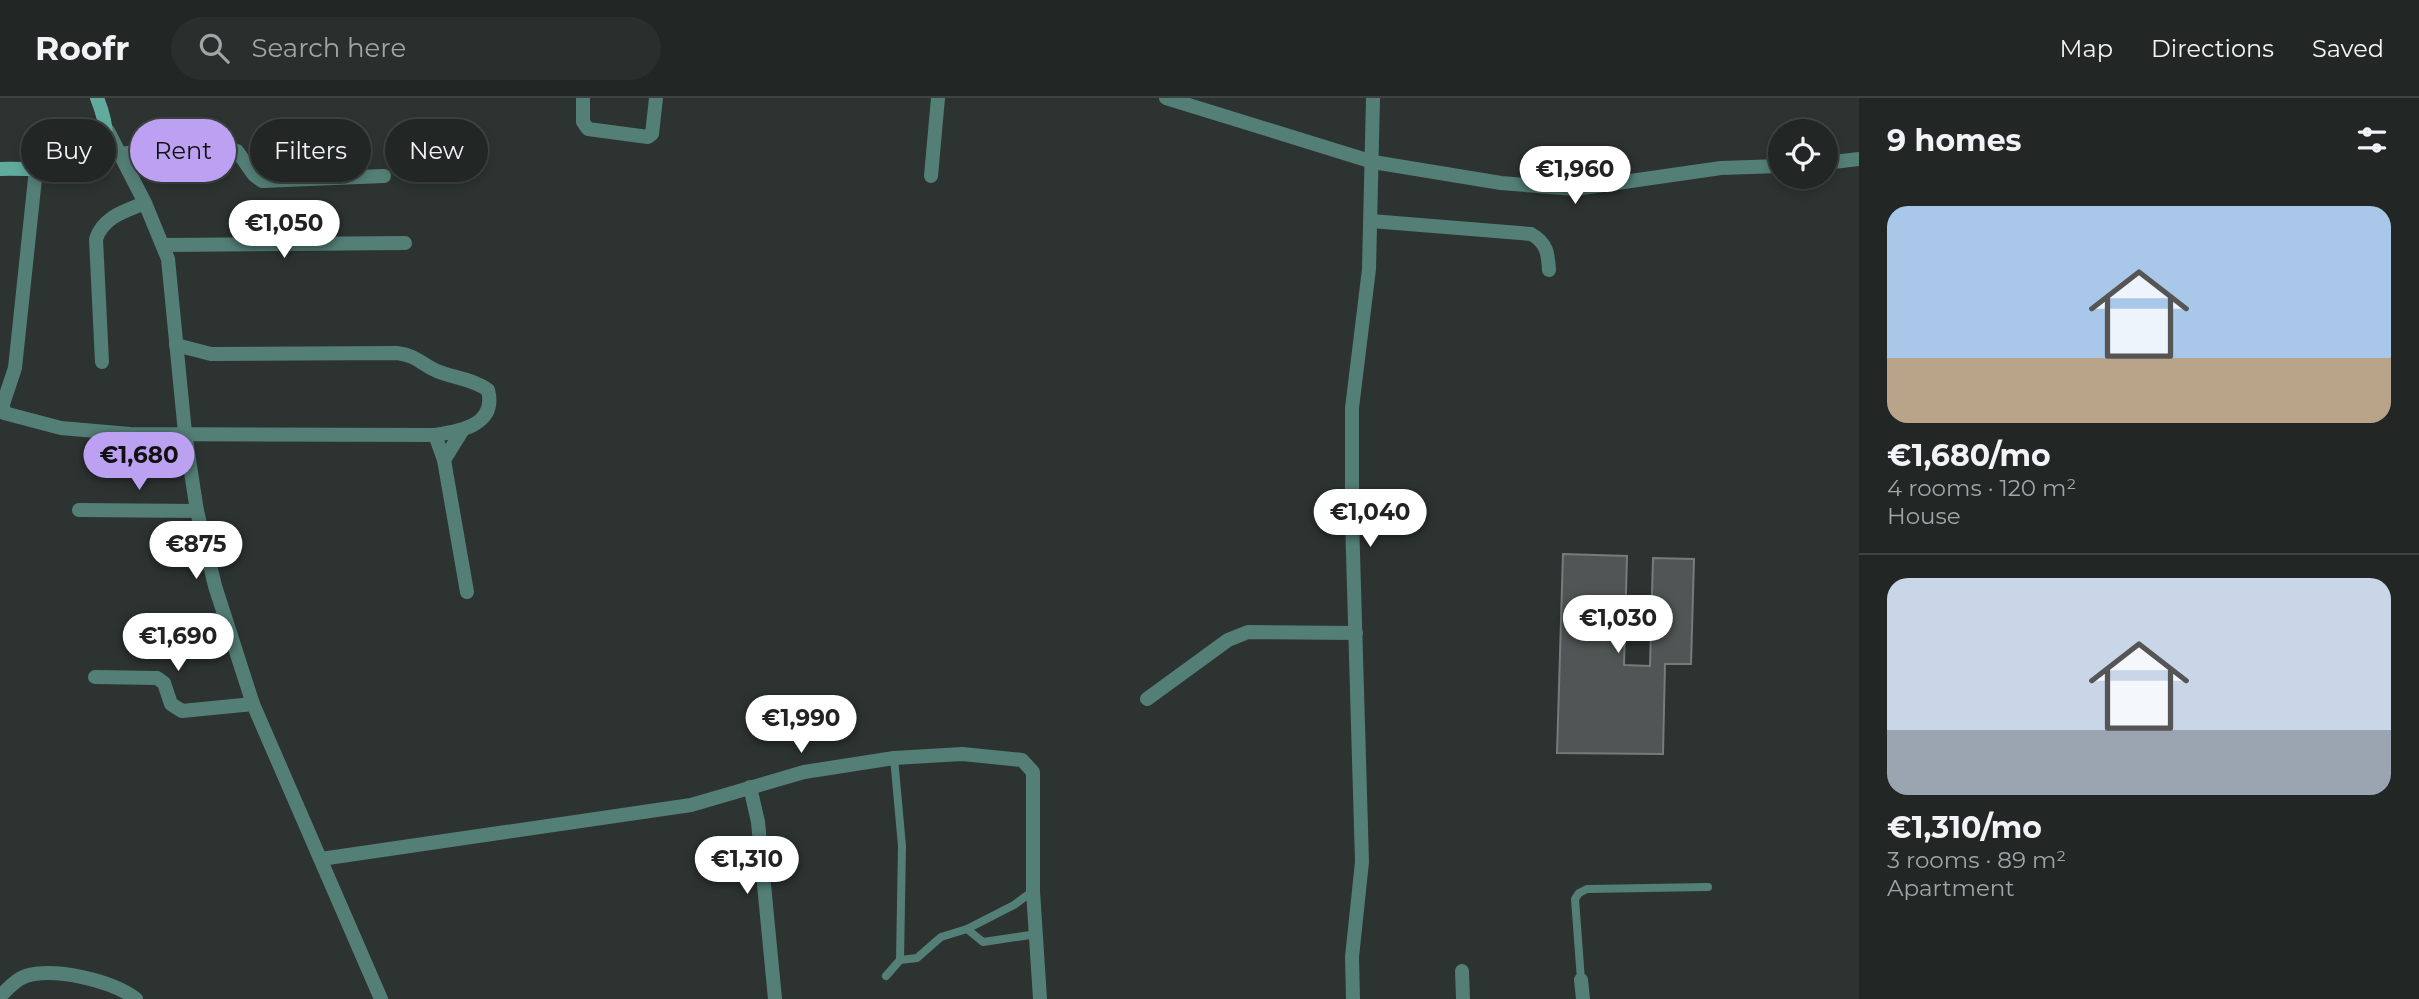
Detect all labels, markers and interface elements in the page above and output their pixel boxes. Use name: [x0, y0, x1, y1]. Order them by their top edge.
search box: [171, 17, 661, 80]
text: Roofr: [35, 28, 129, 68]
icon: search: [195, 29, 233, 67]
text: Search here: [251, 32, 406, 64]
text: Map: [2060, 34, 2113, 63]
text: Directions: [2151, 34, 2274, 63]
text: Saved: [2312, 34, 2384, 63]
chip: Buy: [21, 119, 116, 182]
chip: Rent: [130, 119, 236, 182]
chip: Filters: [250, 119, 371, 182]
chip: New: [385, 119, 488, 182]
map controls: [1768, 119, 1838, 189]
button: locate: [1768, 119, 1838, 189]
icon: filters: [2353, 121, 2391, 159]
text: 9 homes: [1887, 122, 2022, 159]
pin: €1,960: [1518, 146, 1632, 206]
text: €1,960: [1536, 155, 1614, 183]
pin: €1,050: [227, 200, 341, 260]
text: €1,050: [245, 209, 323, 237]
icon: home: [2076, 251, 2202, 377]
pin: €1,680: [82, 432, 196, 492]
text: €1,680/mo: [1887, 437, 2051, 474]
text: €1,680: [99, 441, 179, 469]
text: 4 rooms · 120 m²: [1887, 474, 2076, 502]
pin: €1,040: [1313, 490, 1427, 549]
text: €1,040: [1330, 498, 1410, 526]
text: House: [1887, 502, 1961, 530]
pin: €875: [155, 522, 237, 581]
text: €875: [165, 530, 227, 558]
pin: €1,030: [1561, 596, 1675, 655]
text: €1,030: [1579, 604, 1657, 632]
pin: €1,690: [121, 614, 235, 673]
text: €1,690: [139, 622, 217, 650]
icon: home: [2076, 623, 2202, 749]
pin: €1,990: [744, 696, 858, 755]
text: €1,990: [762, 704, 840, 732]
text: €1,310/mo: [1887, 809, 2042, 846]
pin: €1,310: [690, 836, 804, 896]
text: €1,310: [711, 845, 783, 873]
text: 3 rooms · 89 m²: [1887, 846, 2066, 874]
text: Apartment: [1887, 874, 2015, 902]

